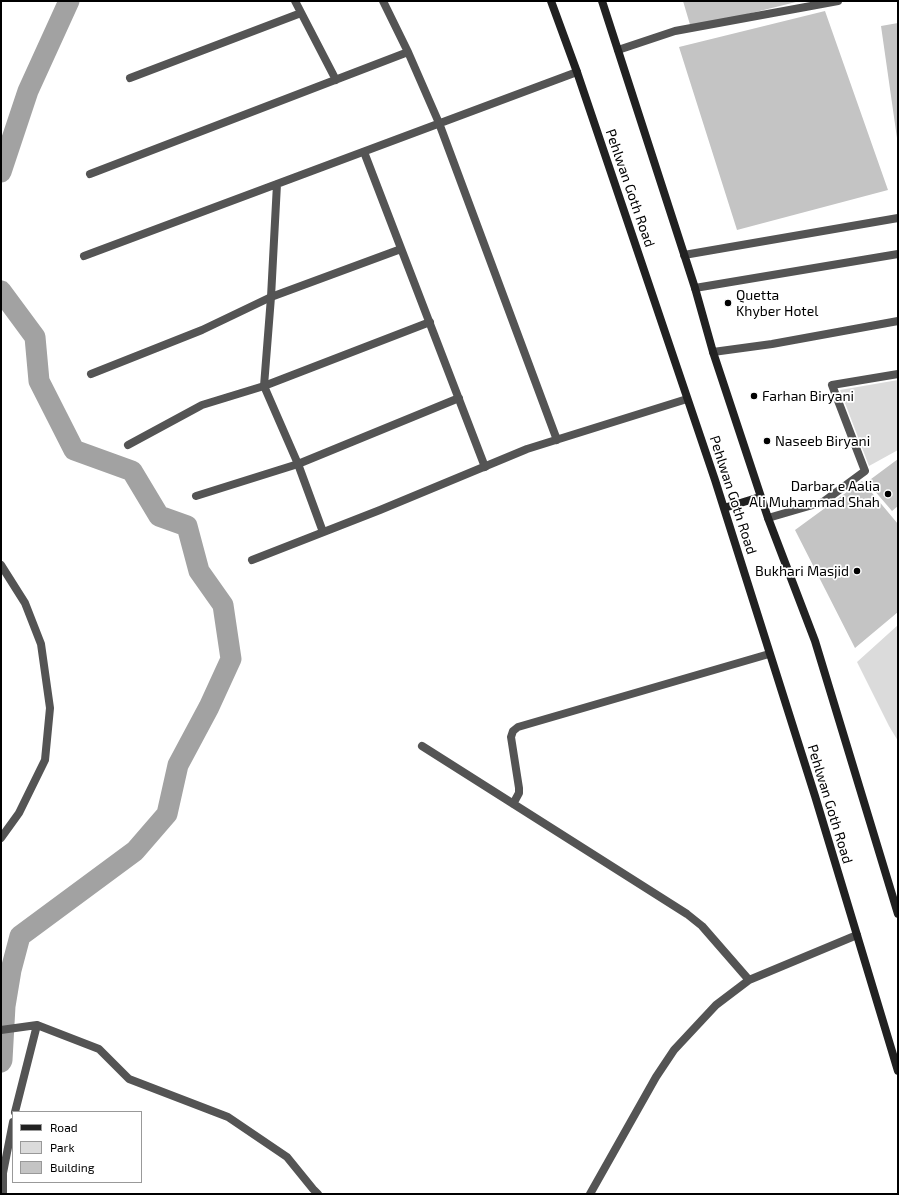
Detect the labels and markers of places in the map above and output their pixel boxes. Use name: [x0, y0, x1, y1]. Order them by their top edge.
place label: Quetta Khyber Hotel: [736, 287, 818, 320]
marker: Quetta Khyber Hotel: [723, 298, 733, 308]
place label: Farhan Biryani: [762, 388, 854, 404]
marker: Farhan Biryani: [749, 391, 759, 401]
place label: Naseeb Biryani: [775, 433, 870, 449]
marker: Naseeb Biryani: [762, 436, 772, 446]
place label: Darbar e Aalia Ali Muhammad Shah: [749, 478, 880, 510]
marker: Darbar e Aalia Ali Muhammad Shah: [883, 489, 893, 499]
place label: Bukhari Masjid: [755, 563, 849, 579]
marker: Bukhari Masjid: [852, 566, 862, 576]

